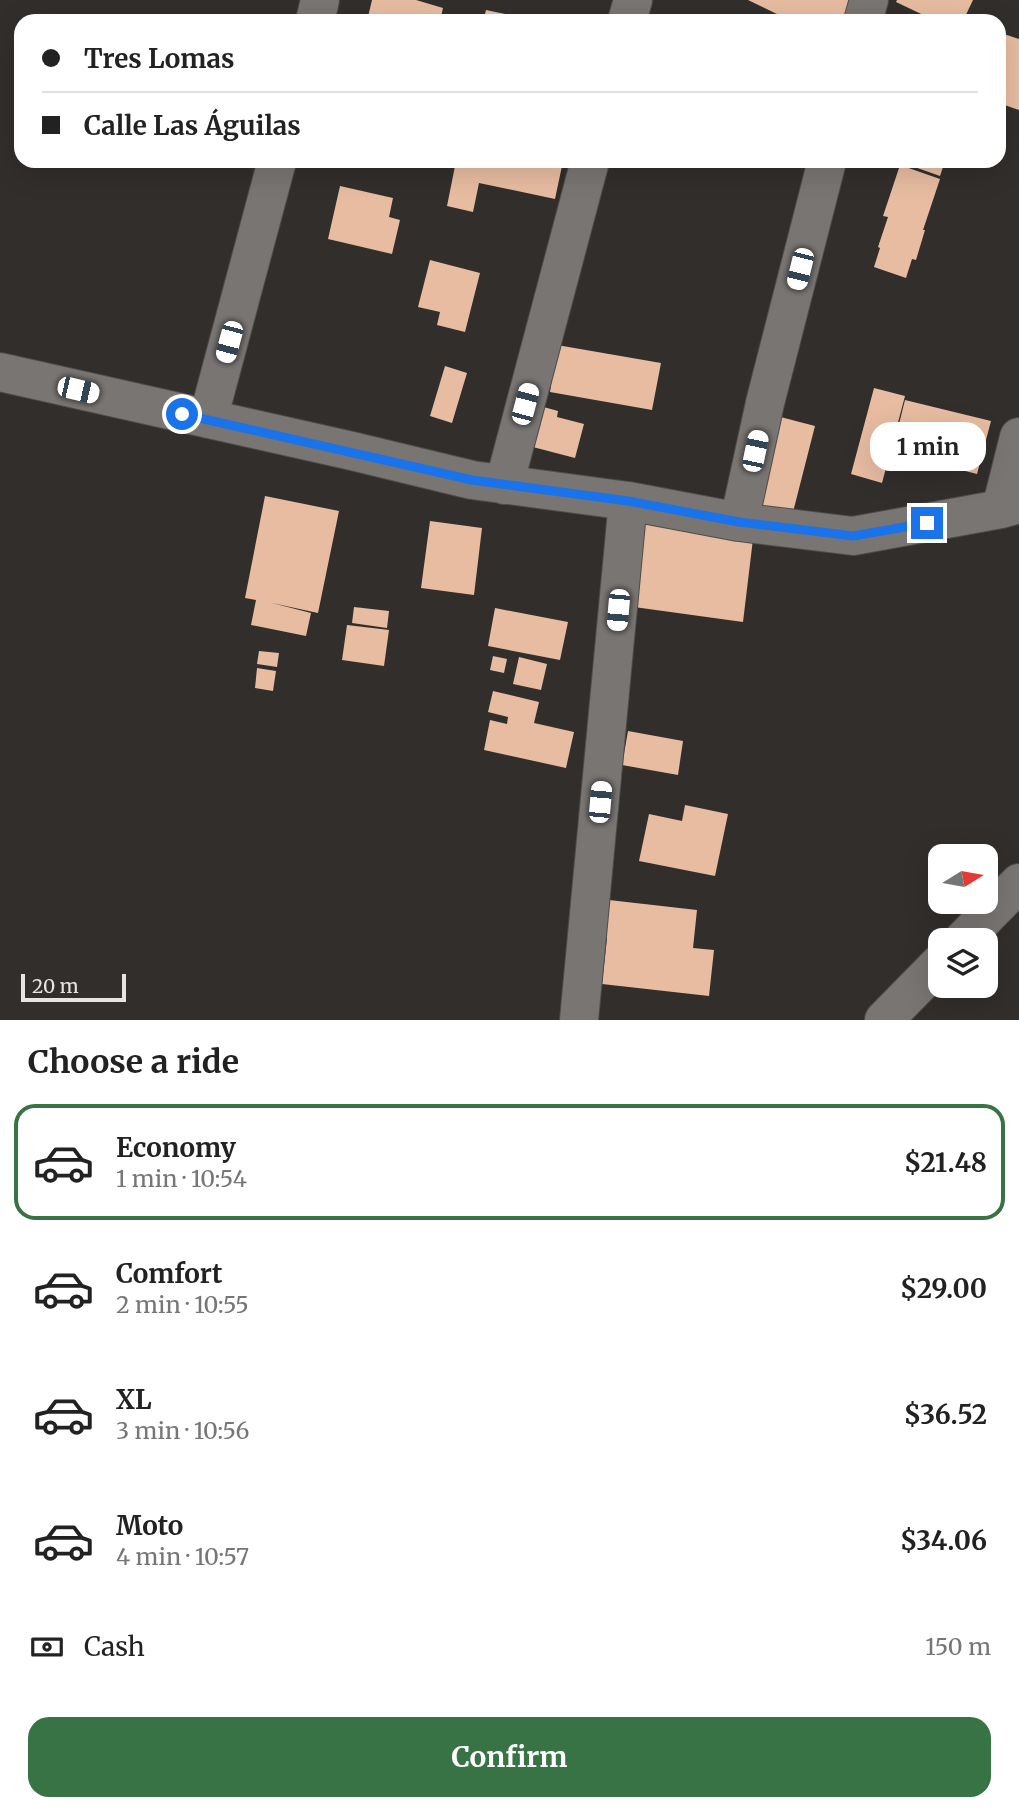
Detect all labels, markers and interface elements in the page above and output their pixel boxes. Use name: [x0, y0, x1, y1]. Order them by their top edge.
text: Tres Lomas: [84, 42, 235, 75]
text: Calle Las Águilas: [84, 109, 301, 142]
car: [785, 246, 816, 292]
car: [214, 319, 245, 365]
car: [56, 375, 101, 405]
car: [510, 381, 541, 427]
route start: [166, 398, 198, 430]
callout: 1 min: [869, 421, 985, 470]
car: [741, 428, 770, 474]
text: 1 min: [897, 432, 959, 461]
route end: [911, 507, 943, 539]
car: [606, 588, 631, 632]
car: [588, 780, 613, 824]
north arrow: [928, 844, 998, 914]
map controls: [928, 844, 998, 998]
button: layers: [928, 928, 998, 998]
scale bar: [21, 971, 126, 1003]
text: 20 m: [32, 974, 79, 998]
text: Choose a ride: [28, 1042, 239, 1082]
icon: car: [32, 1131, 95, 1194]
text: Economy: [116, 1131, 236, 1164]
text: $21.48: [904, 1146, 987, 1179]
text: 1 min · 10:54: [116, 1164, 247, 1193]
icon: car: [32, 1257, 95, 1320]
text: Comfort: [116, 1257, 222, 1290]
text: $29.00: [900, 1272, 987, 1305]
text: 2 min · 10:55: [116, 1290, 249, 1319]
icon: car: [32, 1383, 95, 1446]
text: XL: [116, 1383, 152, 1416]
text: $36.52: [904, 1398, 987, 1431]
text: 3 min · 10:56: [116, 1416, 249, 1445]
icon: car: [32, 1509, 95, 1572]
text: Moto: [116, 1509, 183, 1542]
text: $34.06: [900, 1524, 987, 1557]
text: 4 min · 10:57: [116, 1542, 249, 1571]
icon: cash: [28, 1628, 66, 1666]
text: Cash: [84, 1630, 145, 1663]
text: 150 m: [925, 1632, 991, 1661]
button: Confirm: [28, 1717, 991, 1797]

